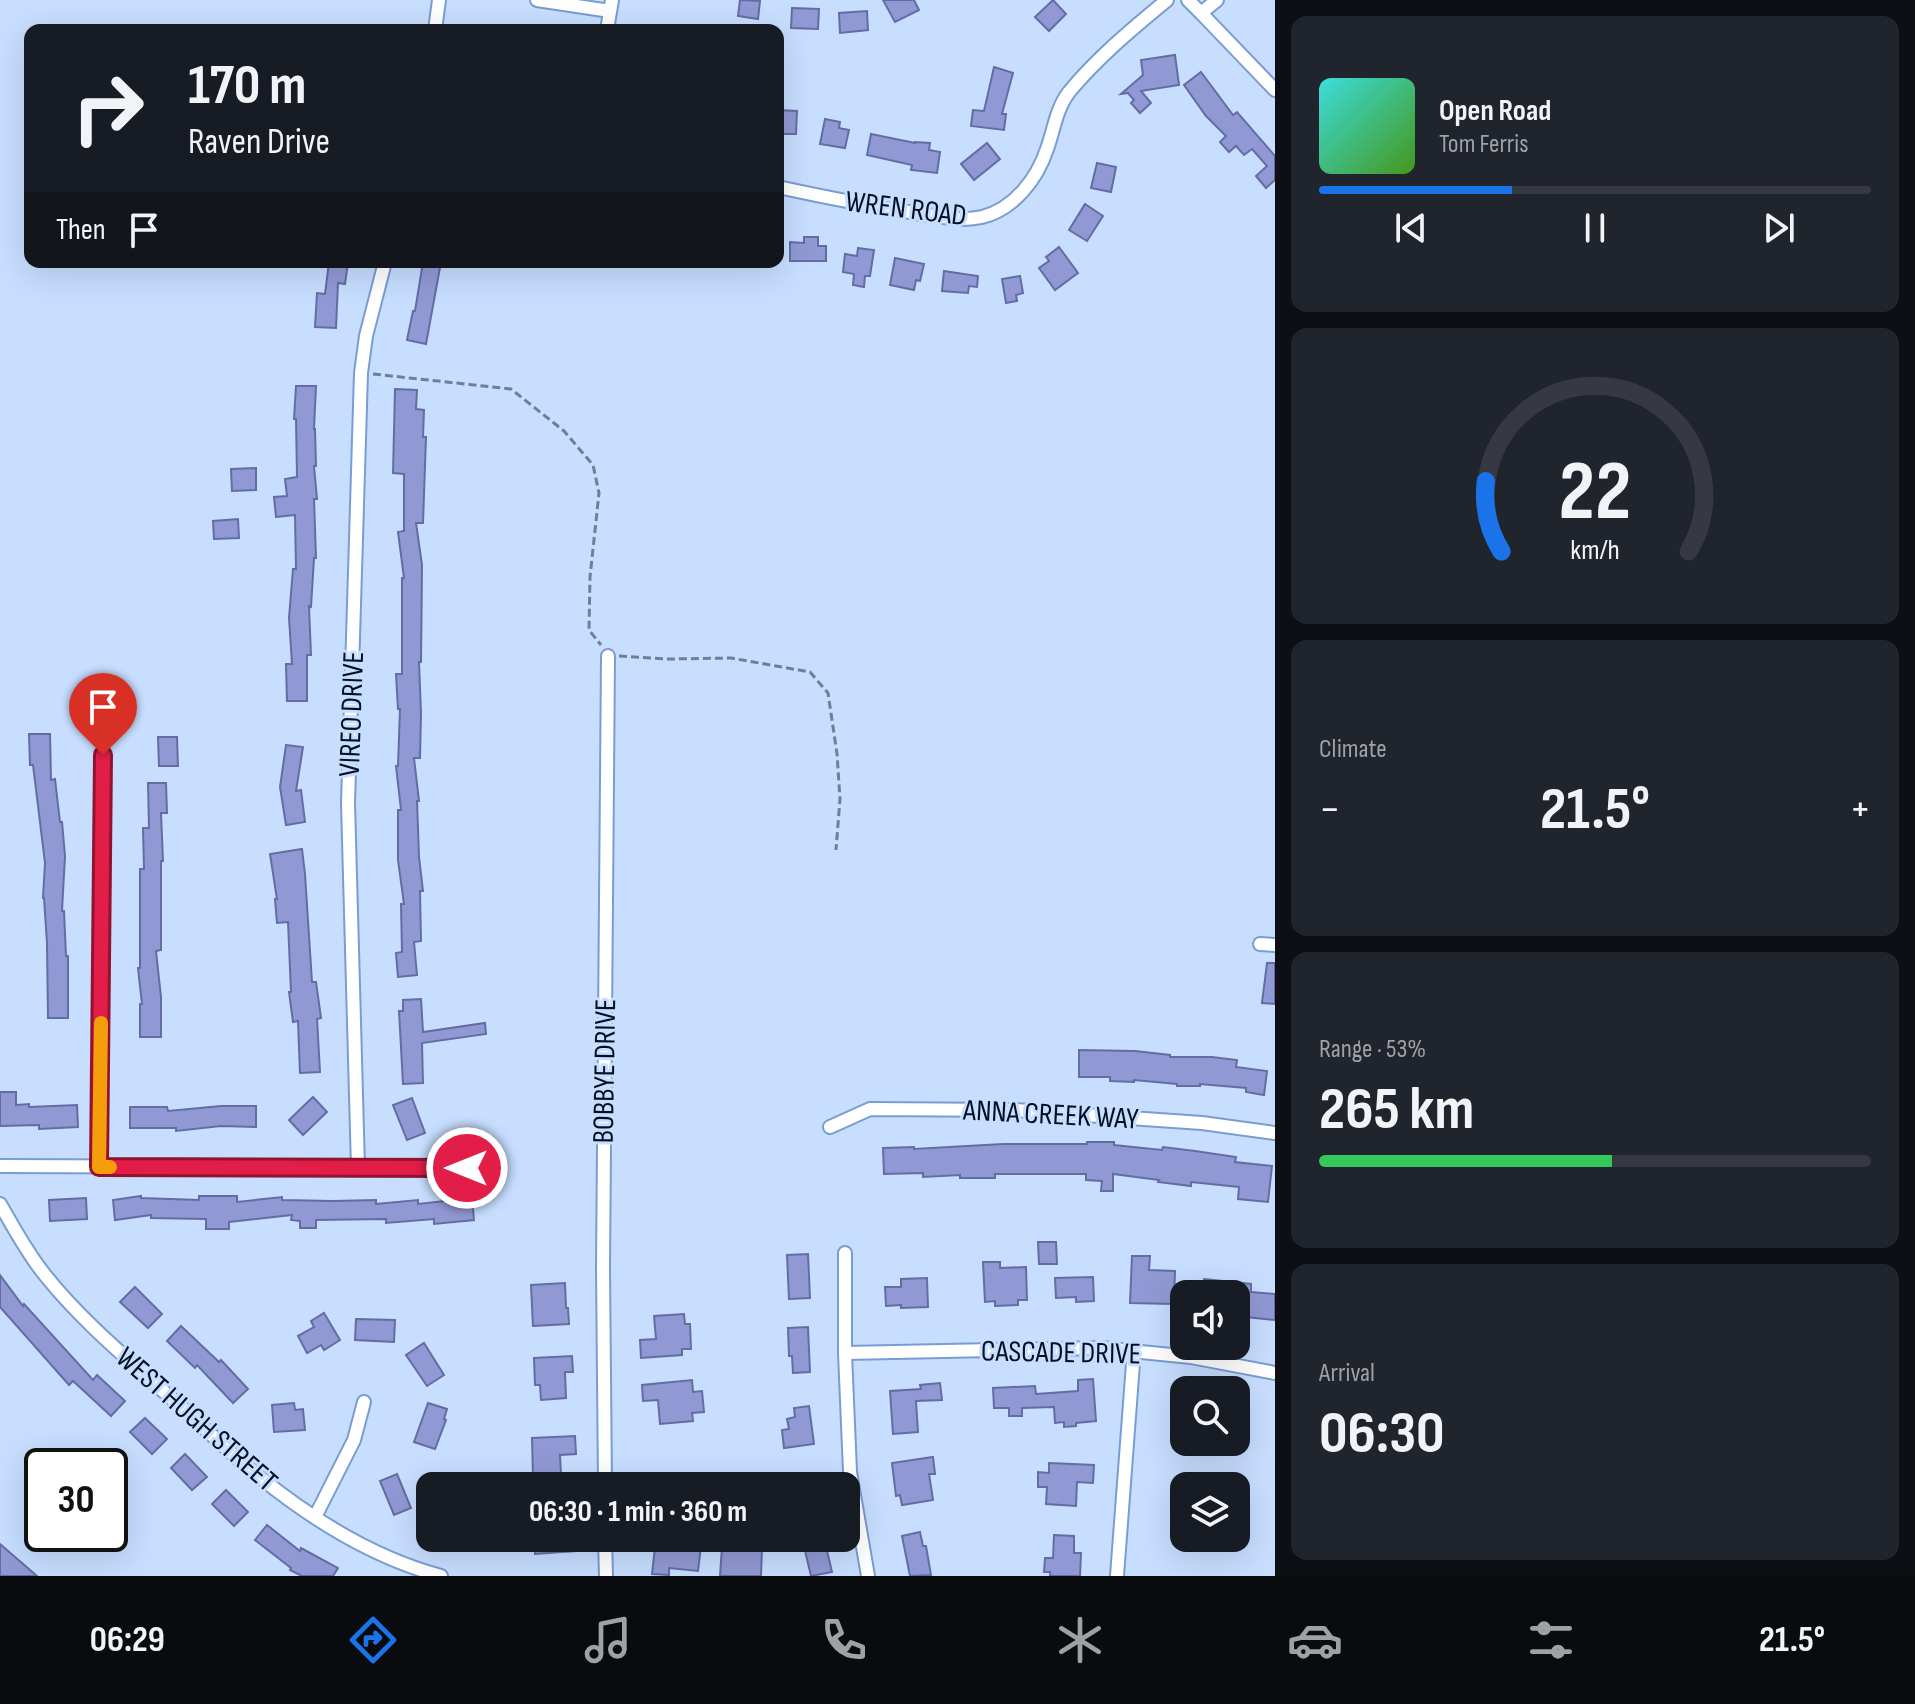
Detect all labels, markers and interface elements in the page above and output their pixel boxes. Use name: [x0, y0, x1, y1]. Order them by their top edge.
text: 170 m: [188, 53, 306, 120]
icon: right: [56, 56, 160, 160]
text: Open Road: [1439, 93, 1551, 129]
text: Raven Drive: [188, 121, 330, 164]
text: Tom Ferris: [1439, 129, 1529, 160]
street label: WREN ROAD: [843, 184, 968, 234]
icon: previous: [1389, 206, 1433, 250]
icon: pause: [1573, 206, 1617, 250]
icon: next: [1757, 206, 1801, 250]
icon: arrive: [122, 208, 166, 252]
text: Then: [56, 212, 106, 248]
text: 22: [1559, 443, 1631, 543]
text: km/h: [1570, 533, 1620, 568]
street label: VIREO DRIVE: [332, 651, 372, 777]
pin: [69, 673, 137, 755]
icon: arrive: [81, 685, 125, 729]
text: Climate: [1319, 734, 1387, 765]
text: 21.5°: [1540, 774, 1650, 846]
text: −: [1319, 783, 1341, 836]
text: +: [1849, 783, 1871, 836]
street label: BOBBYE DRIVE: [586, 998, 624, 1144]
text: Range · 53%: [1319, 1034, 1426, 1065]
text: 265 km: [1319, 1074, 1474, 1146]
street label: ANNA CREEK WAY: [961, 1092, 1140, 1138]
position arrow: [425, 1126, 509, 1210]
map controls: [1170, 1280, 1250, 1552]
button: sound: [1170, 1280, 1250, 1360]
street label: CASCADE DRIVE: [981, 1334, 1141, 1372]
street label: WEST HUGH STREET: [108, 1340, 284, 1500]
text: Arrival: [1319, 1358, 1375, 1389]
button: search: [1170, 1376, 1250, 1456]
text: 06:30: [1319, 1398, 1445, 1470]
speed limit sign: 30: [24, 1448, 128, 1552]
button: layers: [1170, 1472, 1250, 1552]
text: 06:30 · 1 min · 360 m: [529, 1494, 747, 1530]
icon: directions: [345, 1612, 401, 1668]
icon: music: [580, 1612, 636, 1668]
icon: phone: [816, 1612, 872, 1668]
icon: climate: [1052, 1612, 1108, 1668]
icon: car: [1287, 1612, 1343, 1668]
icon: filters: [1523, 1612, 1579, 1668]
text: 06:29: [90, 1619, 165, 1662]
text: 21.5°: [1759, 1619, 1825, 1662]

